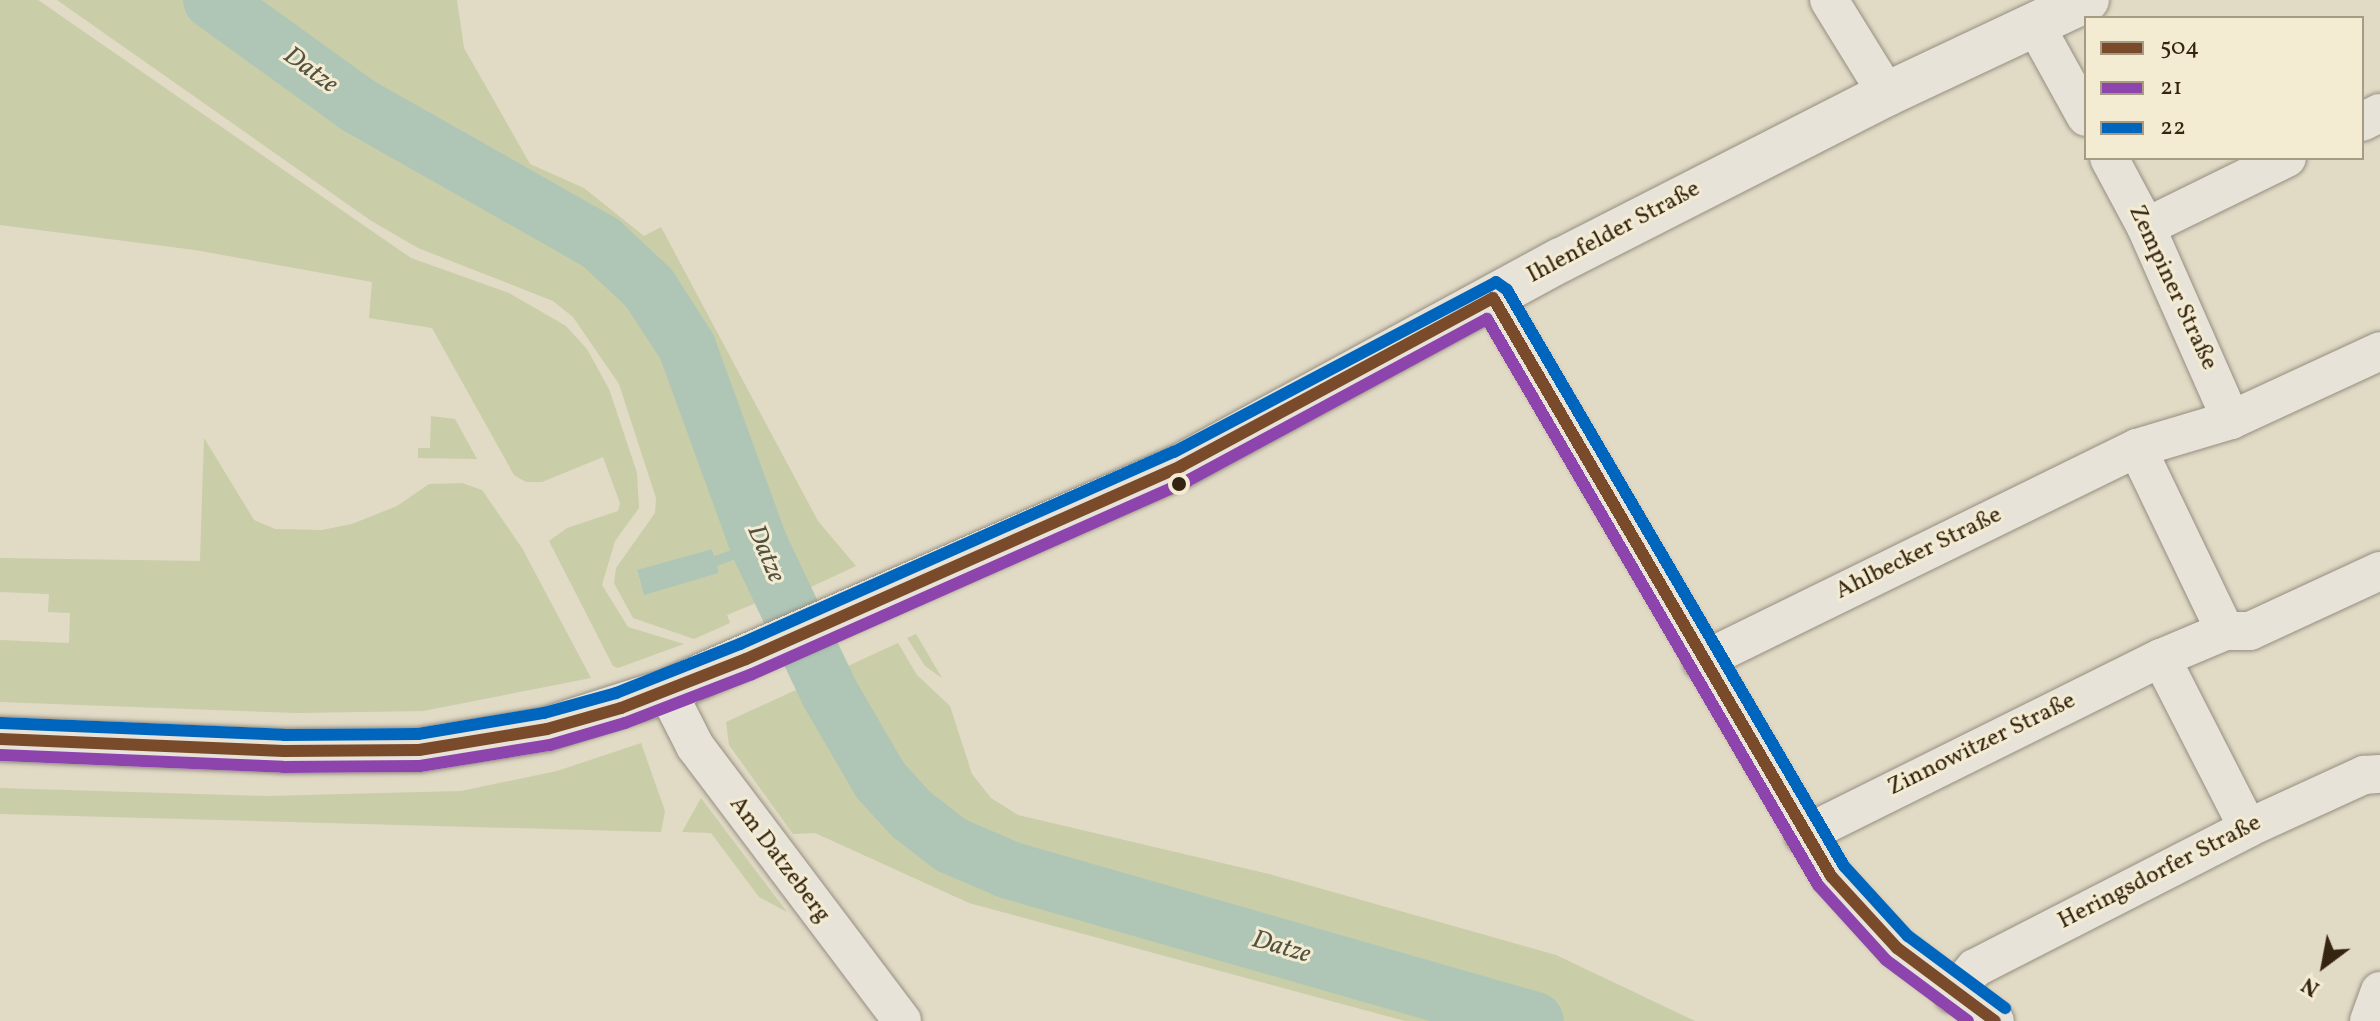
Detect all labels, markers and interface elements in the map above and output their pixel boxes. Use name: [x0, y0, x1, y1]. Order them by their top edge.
legend: [2084, 16, 2364, 160]
text: 504: [2160, 31, 2199, 65]
water label: Datze: [277, 41, 343, 101]
text: 21: [2160, 71, 2182, 105]
text: 22: [2160, 111, 2186, 145]
street label: Ihlenfelder Straße: [1523, 175, 1705, 291]
street label: Zempiner Straße: [2121, 201, 2223, 375]
unlabelled marker: [1171, 476, 1187, 492]
street label: Ahlbecker Straße: [1831, 501, 2007, 607]
water label: Datze: [739, 520, 791, 588]
street label: Zinnowitzer Straße: [1883, 687, 2081, 803]
street label: Am Datzeberg: [722, 791, 836, 929]
street label: Heringsdorfer Straße: [2054, 809, 2266, 937]
water label: Datze: [1248, 925, 1314, 971]
north arrow: [2284, 925, 2364, 1005]
text: N: [2296, 968, 2326, 1003]

